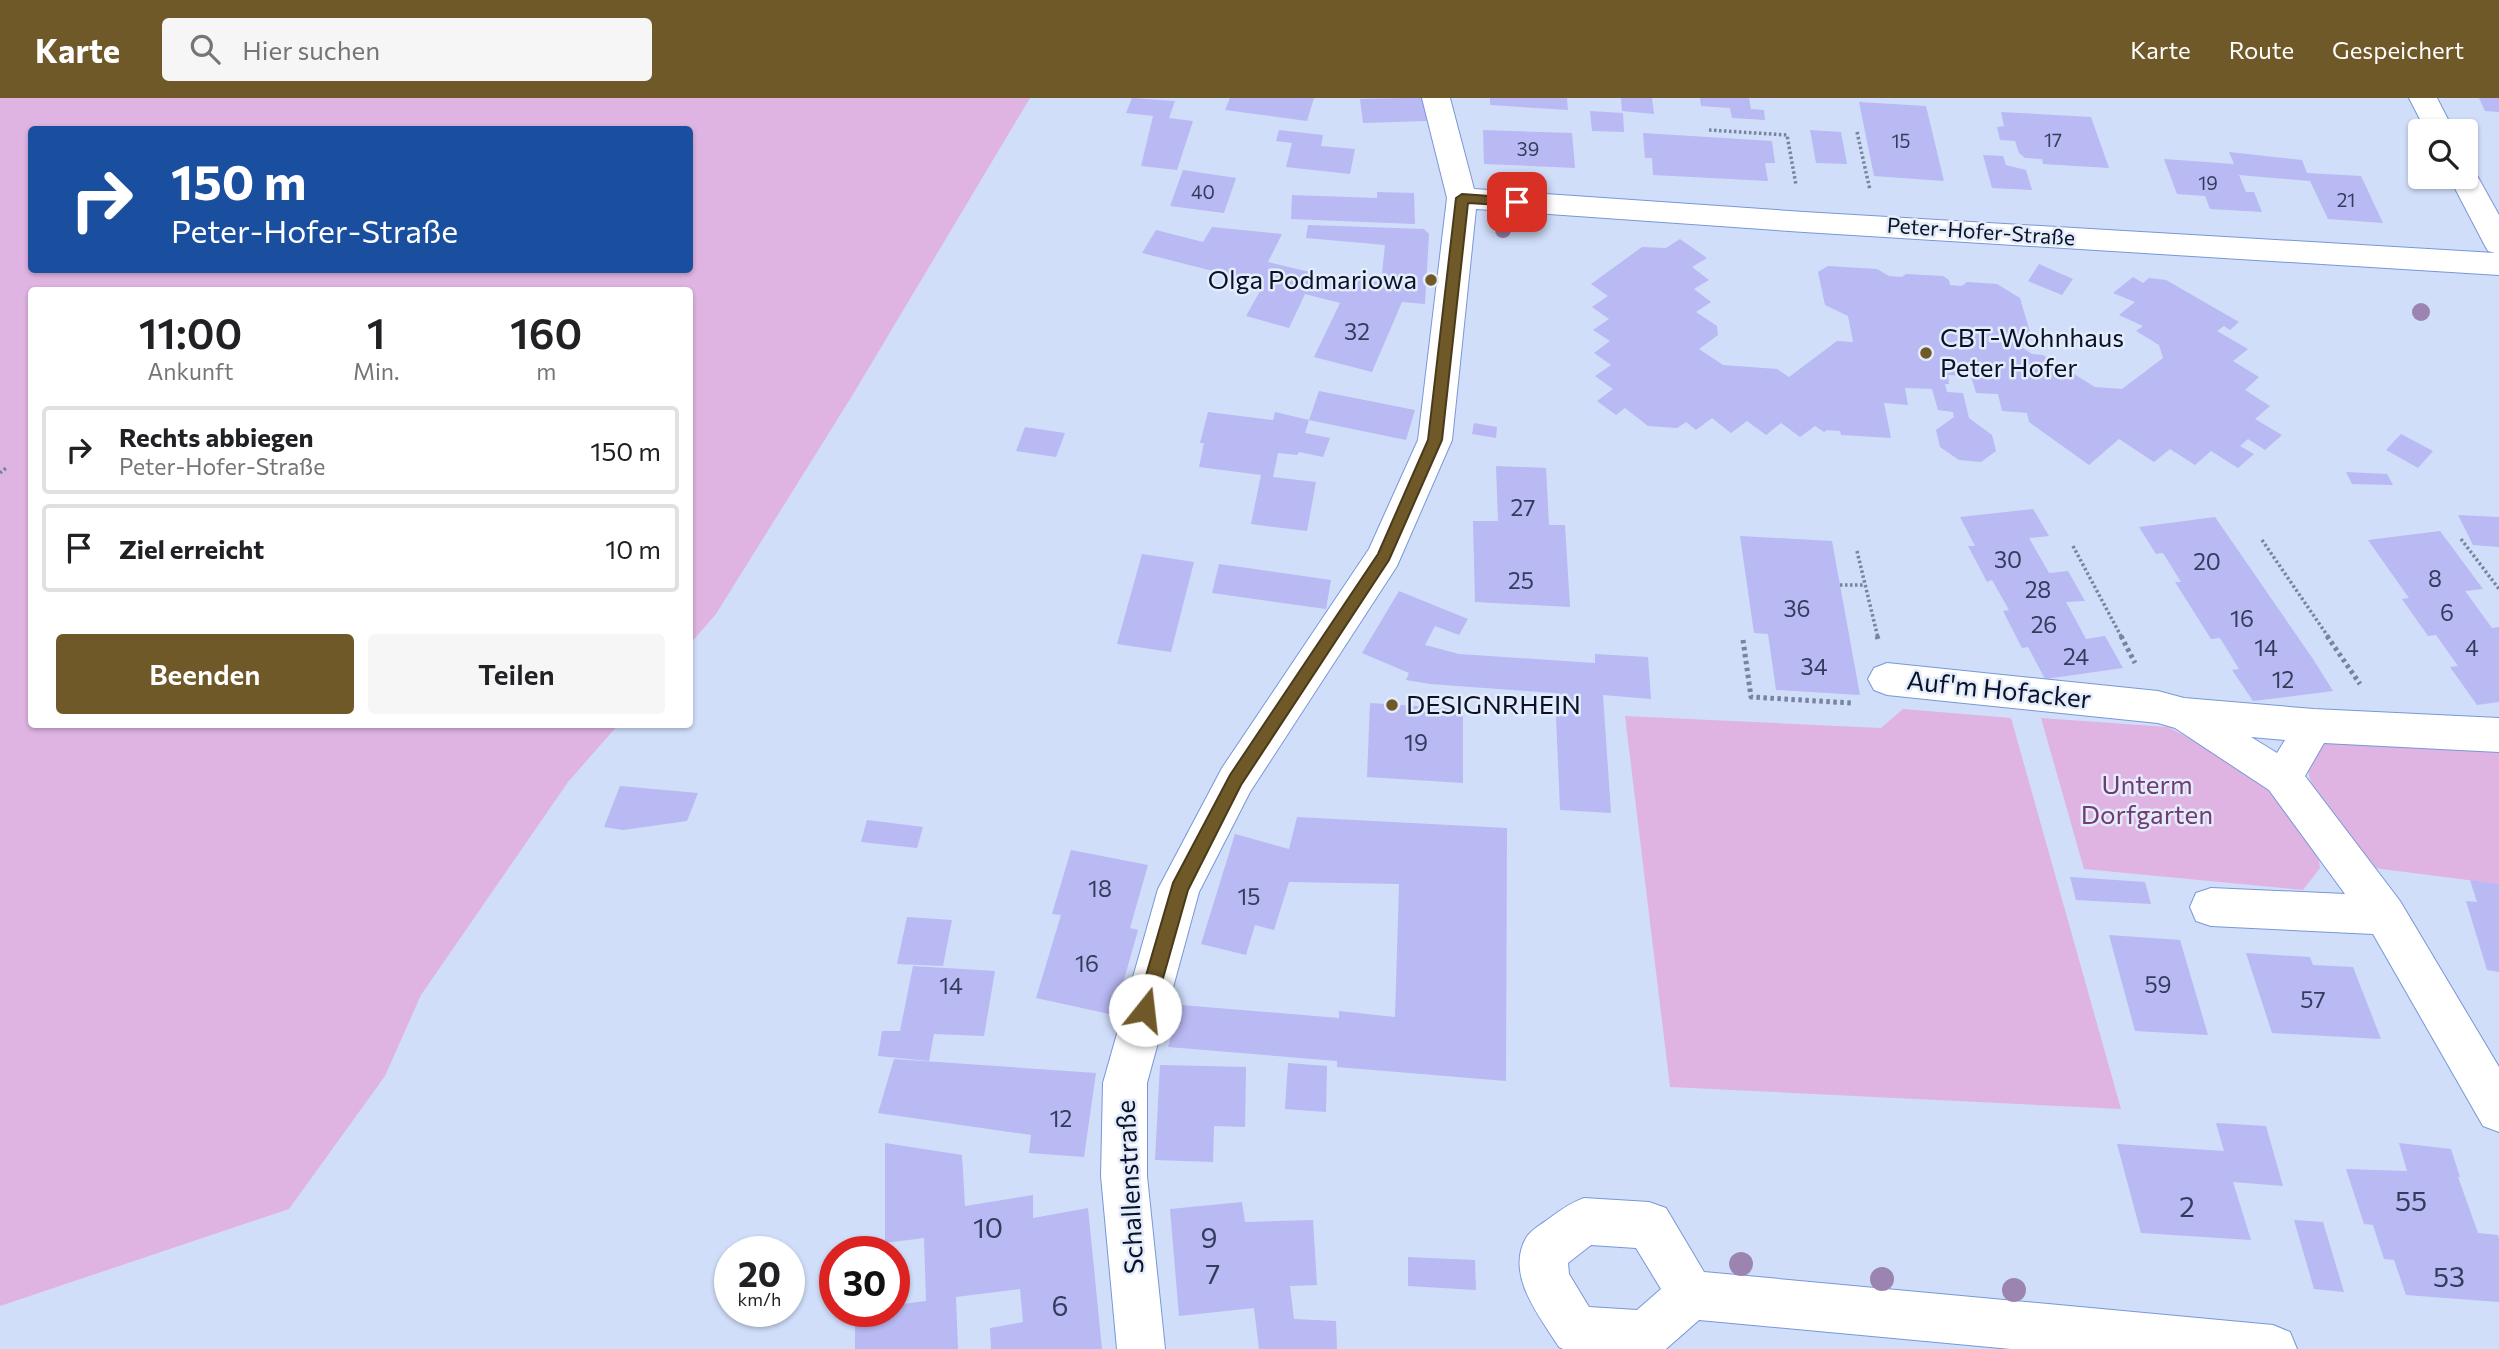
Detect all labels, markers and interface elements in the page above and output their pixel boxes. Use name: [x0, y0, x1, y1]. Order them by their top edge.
search box: [162, 18, 652, 81]
text: Karte: [35, 29, 120, 70]
icon: search: [186, 30, 224, 68]
text: Hier suchen: [242, 34, 380, 65]
text: Karte: [2130, 35, 2191, 64]
text: Route: [2229, 35, 2294, 64]
text: Gespeichert: [2332, 35, 2464, 64]
map controls: [2408, 119, 2478, 189]
button: search: [2408, 119, 2478, 189]
house number: 17: [2044, 128, 2062, 151]
house number: 15: [1891, 129, 1911, 152]
house number: 39: [1517, 137, 1539, 160]
text: 150 m: [171, 150, 306, 210]
icon: right: [56, 154, 147, 245]
house number: 19: [2198, 171, 2218, 194]
pin: [1487, 172, 1547, 232]
house number: 40: [1191, 180, 1215, 203]
icon: arrive: [1498, 183, 1536, 221]
house number: 21: [2337, 188, 2355, 211]
text: Peter-Hofer-Straße: [171, 210, 458, 250]
street label: Peter-Hofer-Straße: [1886, 211, 2076, 250]
place label: Olga Podmariowa: [1208, 263, 1417, 294]
marker: Olga Podmariowa: [1423, 272, 1439, 288]
text: 11:00: [139, 306, 242, 358]
text: 1: [367, 306, 385, 358]
text: 160: [510, 306, 582, 358]
house number: 32: [1344, 317, 1370, 345]
place label: CBT-Wohnhaus Peter Hofer: [1940, 321, 2124, 382]
marker: CBT-Wohnhaus Peter Hofer: [1918, 345, 1934, 361]
text: Ankunft: [147, 357, 233, 385]
text: Min.: [353, 357, 399, 385]
text: m: [536, 357, 556, 385]
text: Rechts abbiegen: [119, 421, 314, 452]
icon: right: [60, 431, 98, 469]
text: 150 m: [590, 435, 661, 466]
text: Peter-Hofer-Straße: [119, 452, 325, 480]
house number: 27: [1511, 493, 1535, 521]
icon: arrive: [60, 529, 98, 567]
text: Ziel erreicht: [119, 533, 264, 564]
text: 10 m: [605, 533, 661, 564]
house number: 30: [1994, 545, 2022, 573]
house number: 20: [2193, 547, 2221, 575]
house number: 8: [2428, 564, 2442, 592]
house number: 25: [1508, 566, 1534, 594]
house number: 28: [2025, 575, 2051, 603]
house number: 36: [1783, 594, 1811, 622]
house number: 6: [2440, 598, 2454, 626]
house number: 16: [2230, 604, 2254, 632]
house number: 26: [2031, 610, 2057, 638]
house number: 14: [2254, 633, 2278, 661]
house number: 4: [2465, 633, 2479, 661]
button: Beenden: [56, 634, 354, 714]
button: Teilen: [368, 634, 665, 714]
house number: 24: [2063, 642, 2089, 670]
house number: 34: [1801, 652, 1828, 680]
street label: Auf'm Hofacker: [1905, 663, 2093, 714]
house number: 12: [2272, 665, 2294, 693]
place label: DESIGNRHEIN: [1406, 688, 1581, 719]
marker: DESIGNRHEIN: [1384, 697, 1400, 713]
house number: 19: [1404, 728, 1428, 756]
park label: Unterm Dorfgarten: [2081, 768, 2213, 829]
house number: 18: [1088, 874, 1112, 902]
house number: 15: [1237, 882, 1261, 910]
house number: 16: [1075, 949, 1099, 977]
house number: 59: [2144, 970, 2172, 998]
house number: 14: [939, 971, 963, 999]
position arrow: [1108, 973, 1182, 1047]
house number: 57: [2300, 985, 2326, 1013]
street label: Schallenstraße: [1108, 1099, 1149, 1275]
house number: 12: [1050, 1104, 1072, 1132]
house number: 55: [2395, 1183, 2427, 1217]
house number: 2: [2179, 1189, 2195, 1223]
house number: 10: [973, 1210, 1003, 1244]
house number: 9: [1201, 1220, 1218, 1254]
speed limit sign: 30: [819, 1236, 910, 1327]
text: 20: [738, 1251, 781, 1294]
house number: 7: [1206, 1256, 1220, 1290]
house number: 53: [2433, 1259, 2465, 1293]
text: km/h: [738, 1288, 781, 1310]
house number: 6: [1052, 1288, 1069, 1322]

